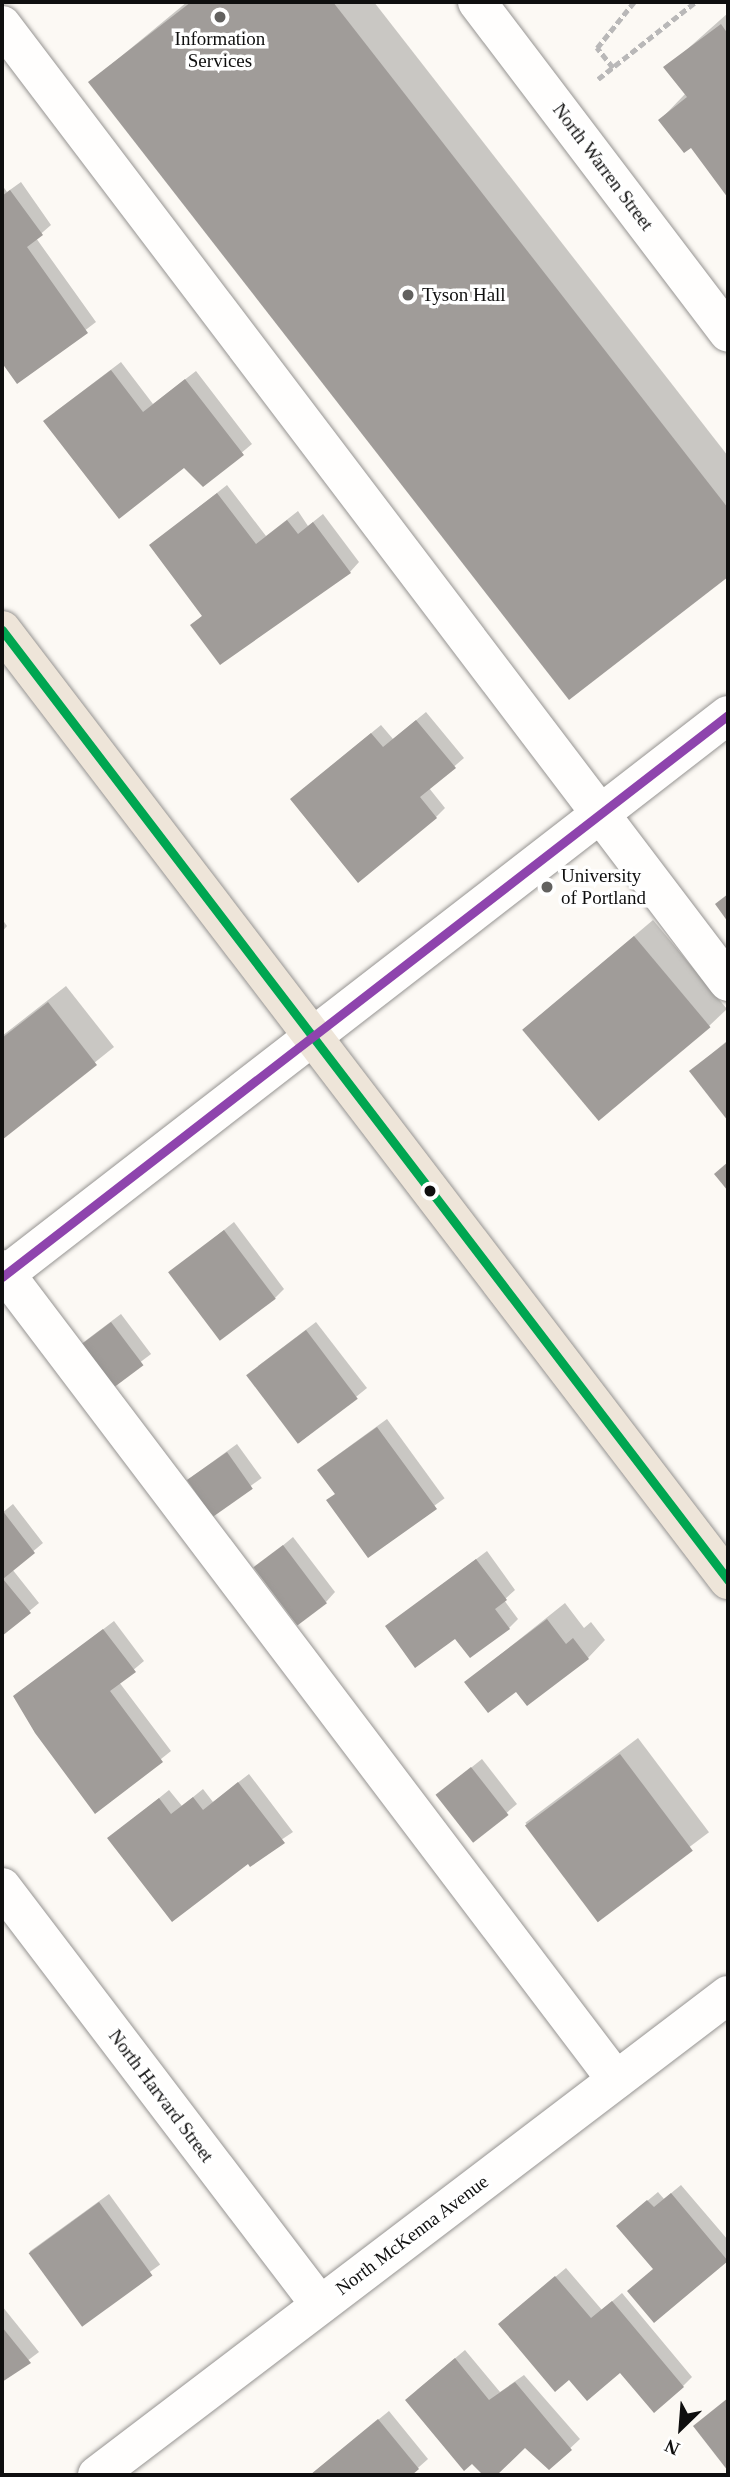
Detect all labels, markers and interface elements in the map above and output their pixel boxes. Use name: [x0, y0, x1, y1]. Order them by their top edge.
marker: Information Services: [212, 9, 228, 25]
place label: Information Services: [175, 28, 265, 72]
street label: North Warren Street: [548, 99, 658, 235]
place label: Tyson Hall: [422, 284, 506, 306]
marker: Tyson Hall: [400, 287, 416, 303]
place label: University of Portland: [561, 865, 646, 909]
marker: University of Portland: [539, 879, 555, 895]
unlabelled marker: [423, 1184, 437, 1198]
street label: North Harvard Street: [104, 2025, 218, 2167]
street label: North McKenna Avenue: [331, 2170, 493, 2300]
north arrow: [646, 2393, 716, 2463]
text: N: [661, 2435, 683, 2460]

